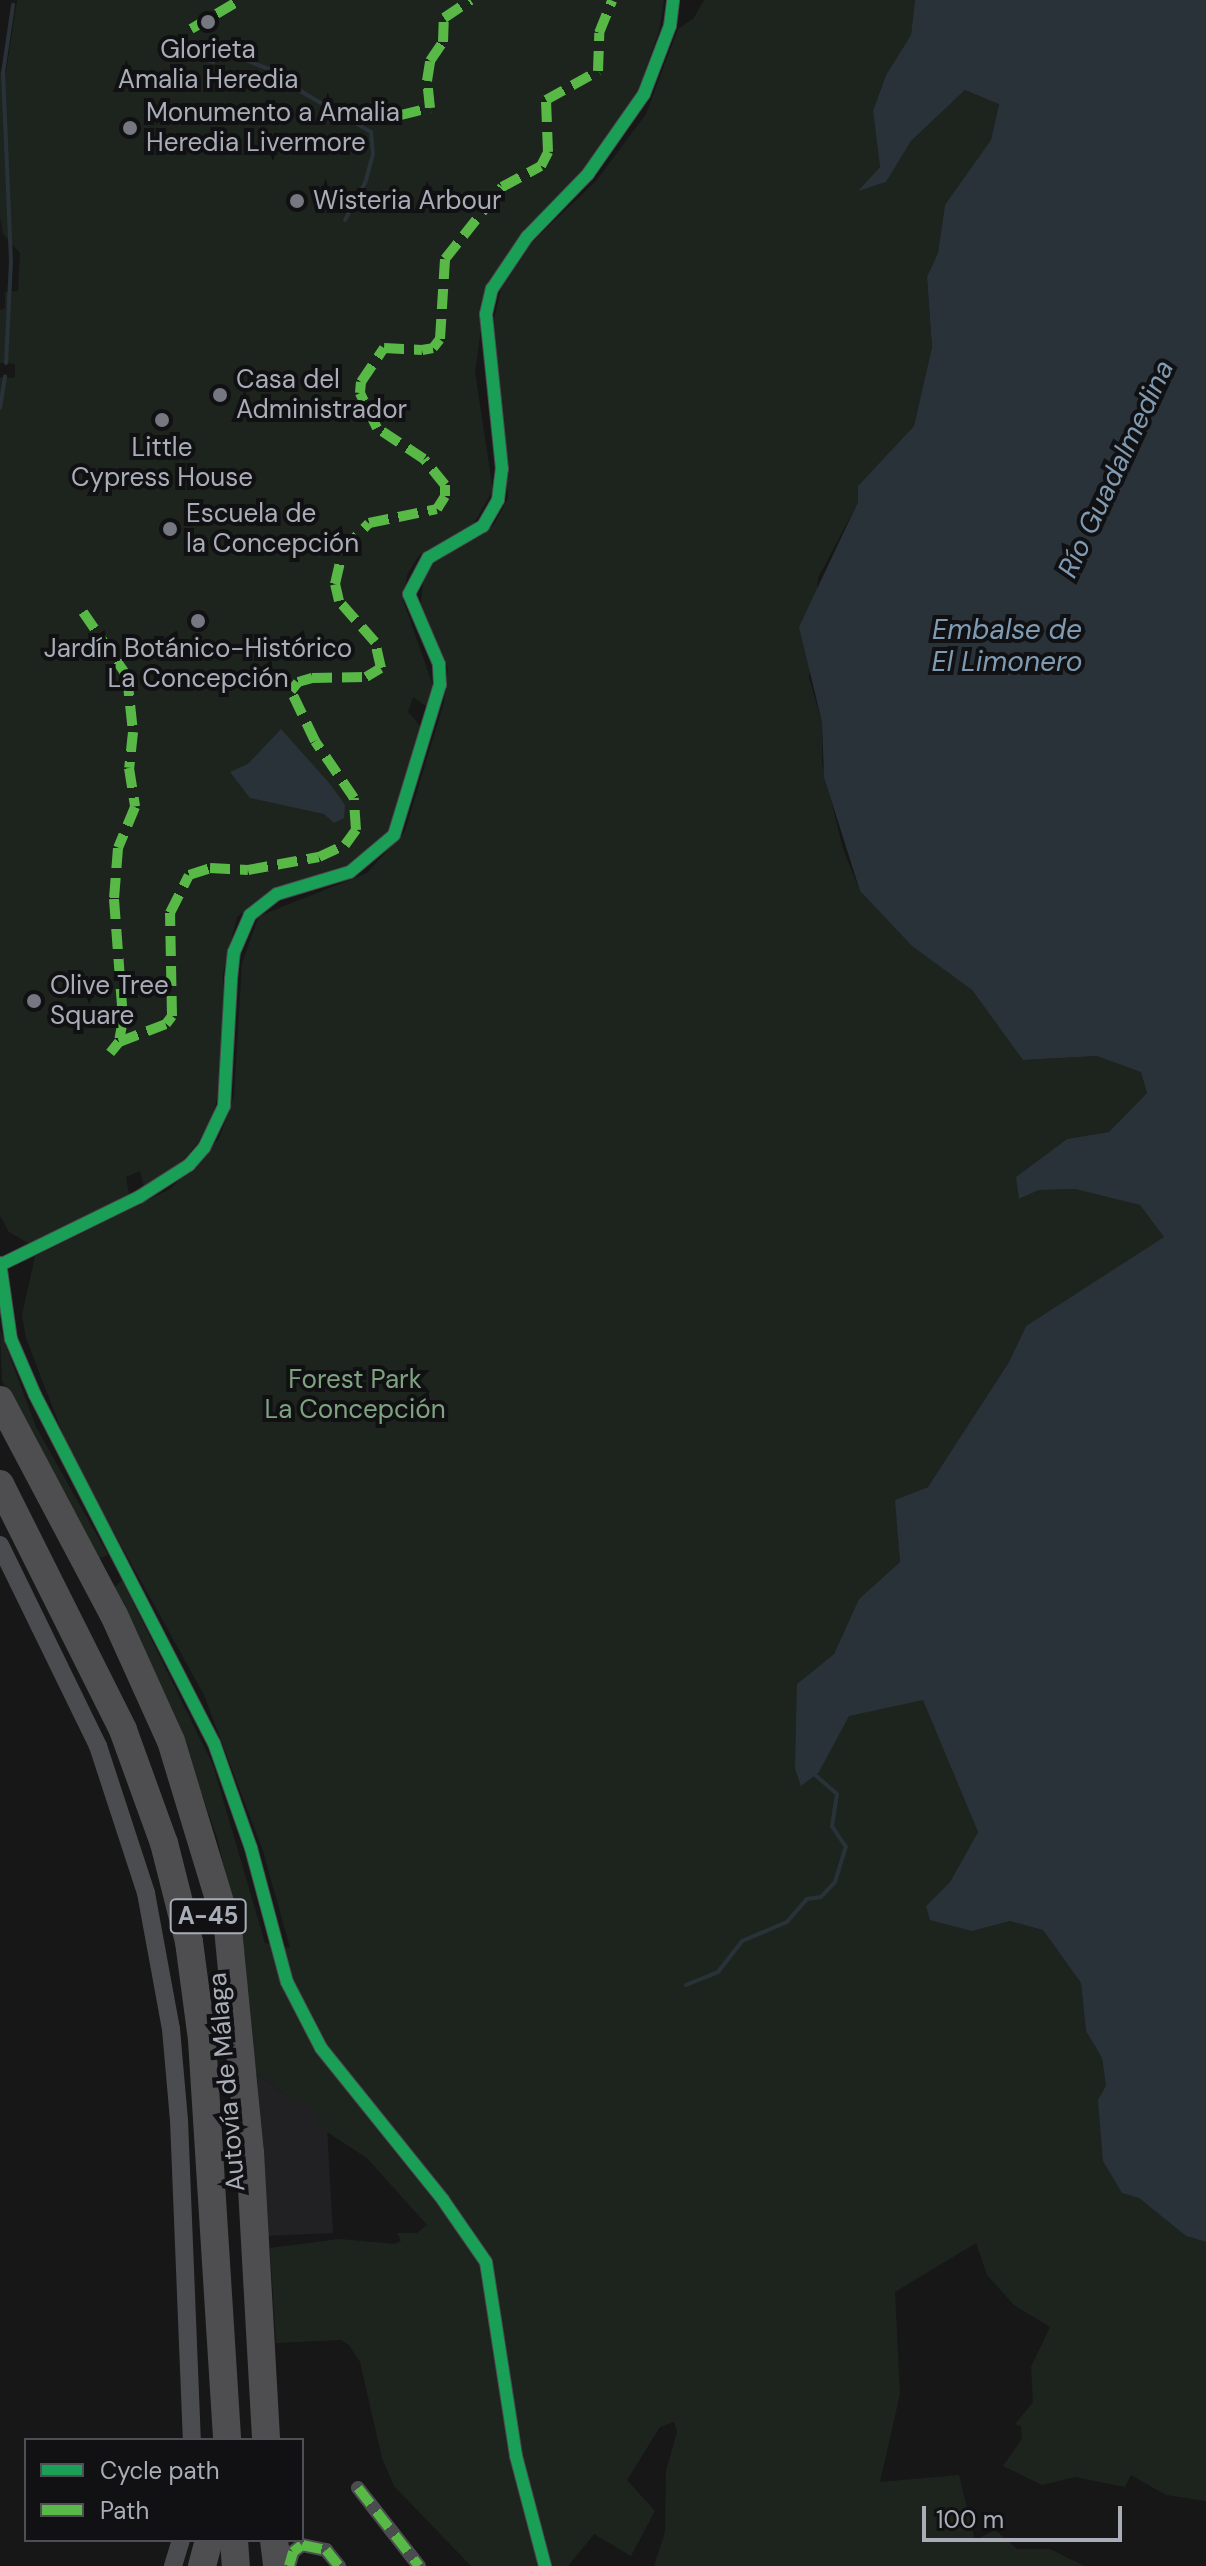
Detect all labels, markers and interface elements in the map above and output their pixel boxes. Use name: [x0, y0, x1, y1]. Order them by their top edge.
marker: Glorieta Amalia Heredia: [199, 13, 217, 31]
place label: Glorieta Amalia Heredia: [118, 34, 298, 96]
place label: Monumento a Amalia Heredia Livermore: [146, 97, 400, 158]
marker: Monumento a Amalia Heredia Livermore: [121, 119, 139, 137]
place label: Wisteria Arbour: [313, 185, 501, 217]
marker: Wisteria Arbour: [288, 192, 306, 210]
water label: Río Guadalmedina: [1051, 355, 1181, 583]
place label: Casa del Administrador: [236, 364, 407, 426]
marker: Casa del Administrador: [211, 386, 229, 404]
marker: Little Cypress House: [153, 411, 171, 429]
place label: Little Cypress House: [71, 432, 253, 494]
place label: Escuela de la Concepción: [186, 498, 359, 560]
marker: Escuela de la Concepción: [161, 520, 179, 538]
marker: Jardín Botánico-Histórico La Concepción: [189, 612, 207, 630]
water label: Embalse de El Limonero: [932, 613, 1082, 679]
place label: Jardín Botánico-Histórico La Concepción: [44, 633, 352, 694]
place label: Olive Tree Square: [50, 970, 169, 1032]
marker: Olive Tree Square: [25, 992, 43, 1010]
park label: Forest Park La Concepción: [264, 1364, 446, 1426]
road number: A-45: [168, 1896, 248, 1936]
street label: Autovía de Málaga: [202, 1971, 252, 2193]
legend: [24, 2438, 304, 2542]
text: Cycle path: [100, 2455, 219, 2486]
scale bar: [926, 2490, 1126, 2540]
text: Path: [100, 2495, 149, 2526]
text: 100 m: [936, 2504, 1004, 2535]

